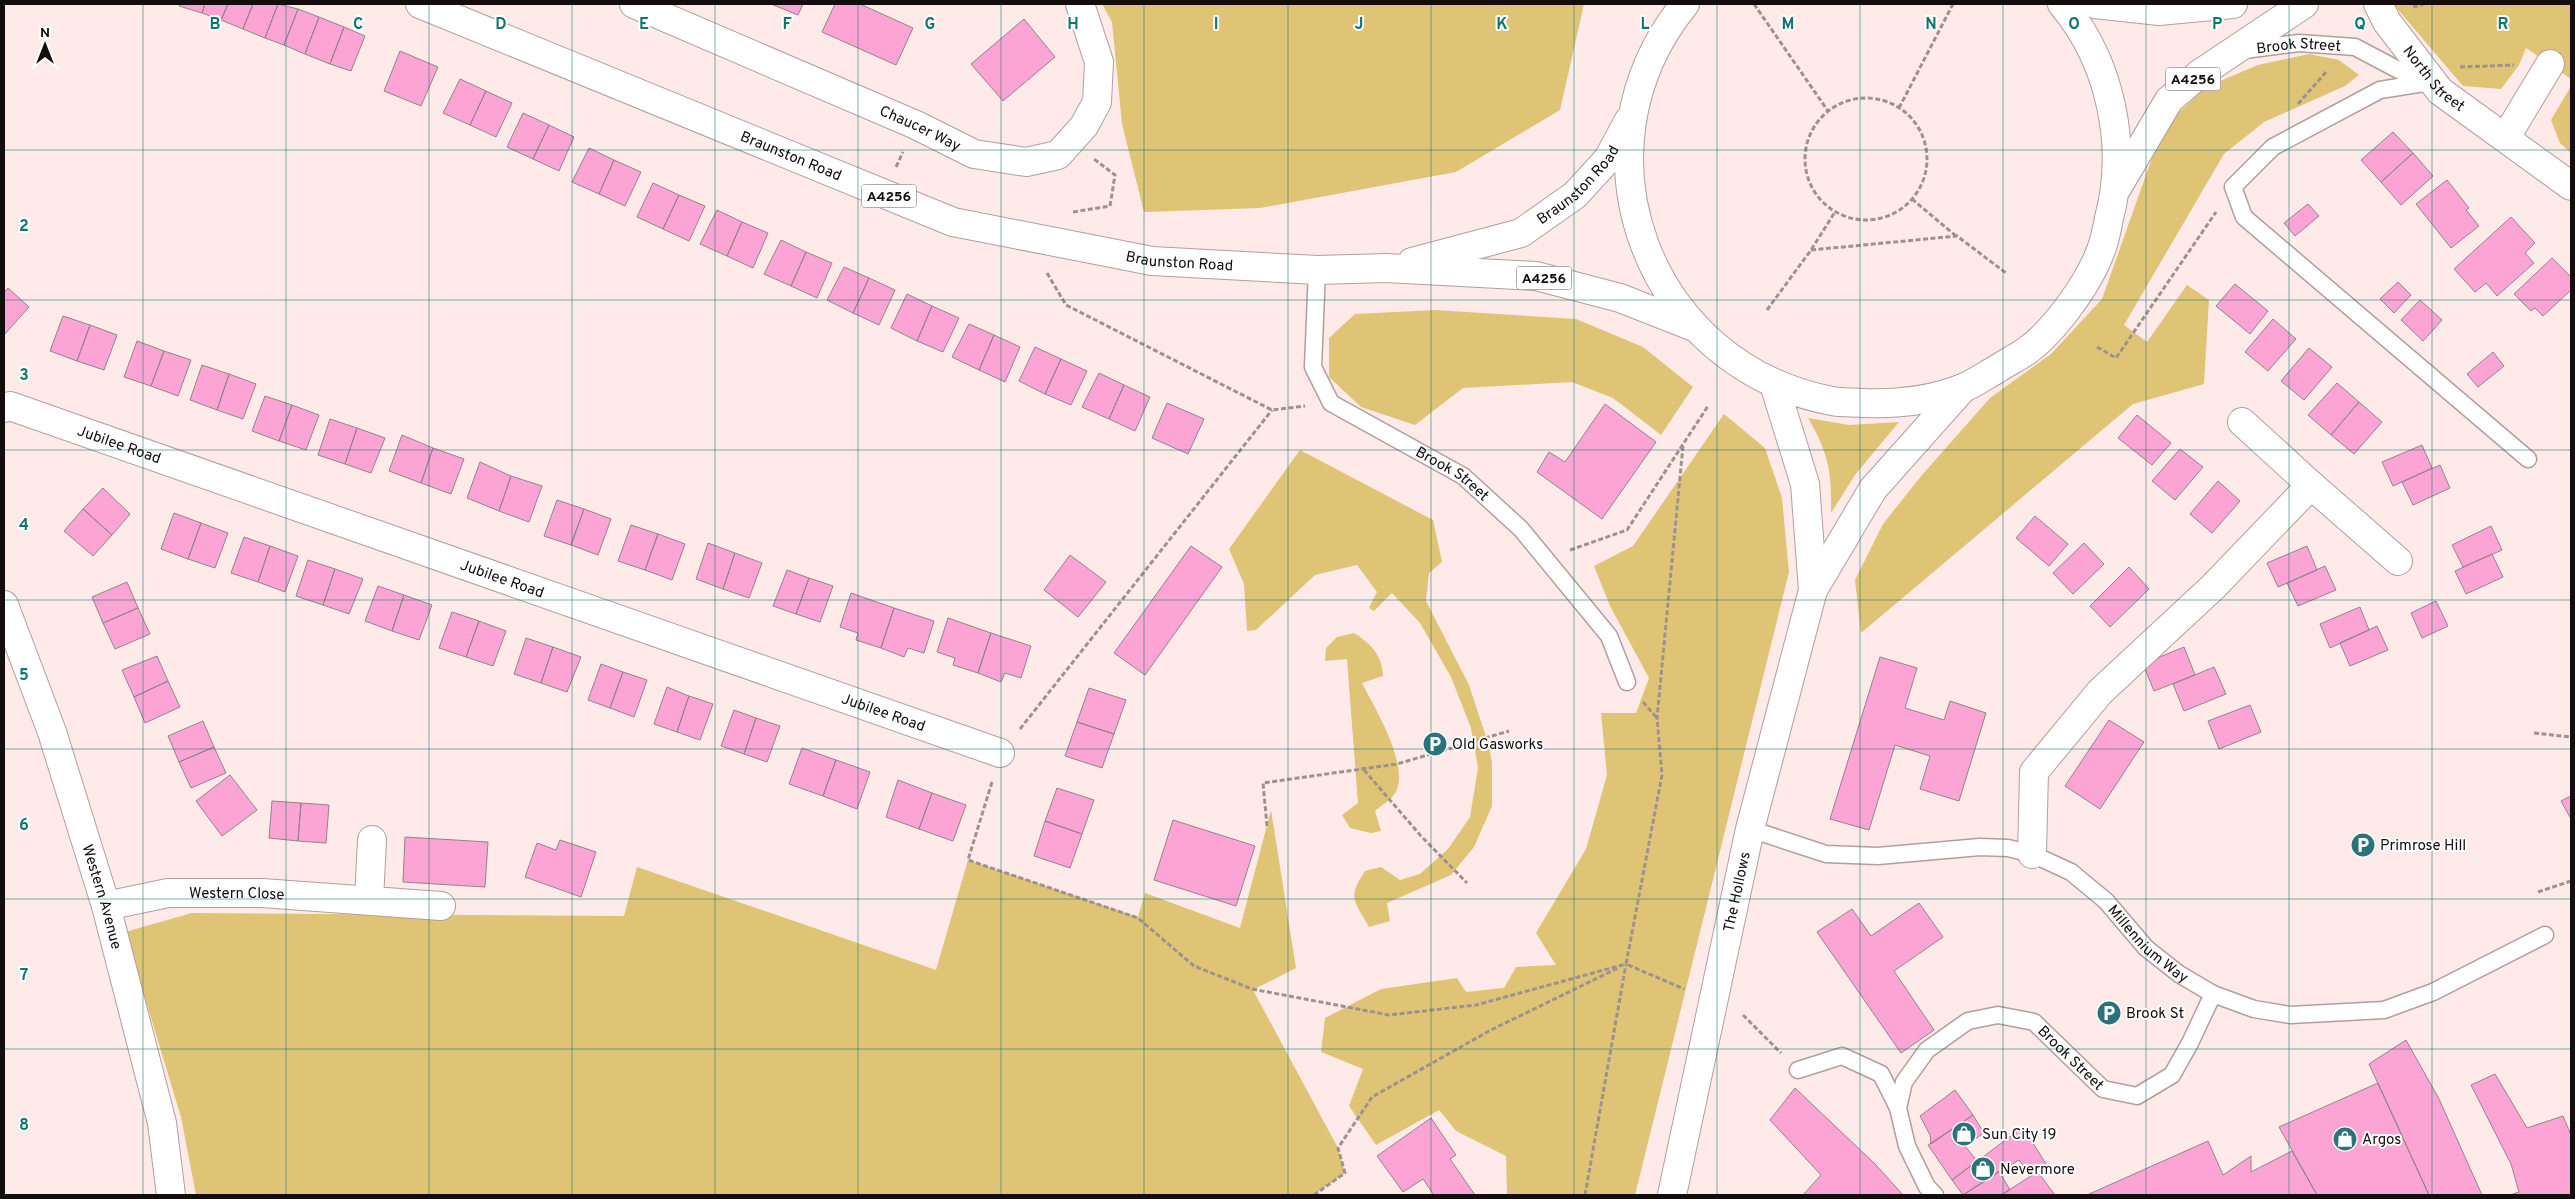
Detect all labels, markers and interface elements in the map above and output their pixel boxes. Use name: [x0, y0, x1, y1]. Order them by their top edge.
text: B: [209, 15, 221, 35]
text: C: [353, 15, 363, 35]
text: D: [495, 15, 507, 35]
text: E: [639, 15, 649, 35]
text: F: [782, 15, 792, 35]
text: G: [925, 15, 935, 35]
text: H: [1067, 15, 1079, 35]
text: I: [1214, 15, 1218, 35]
text: J: [1355, 15, 1363, 35]
text: K: [1496, 15, 1508, 35]
text: L: [1640, 15, 1650, 35]
text: M: [1782, 15, 1794, 35]
text: N: [1925, 15, 1937, 35]
text: O: [2068, 15, 2080, 35]
text: P: [2212, 15, 2222, 35]
text: Q: [2354, 15, 2366, 35]
text: R: [2497, 15, 2509, 35]
north arrow: [20, 20, 70, 70]
text: N: [40, 25, 50, 42]
street label: Brook Street: [2255, 35, 2342, 59]
street label: North Street: [2398, 43, 2468, 117]
road number: A4256: [2166, 68, 2220, 90]
street label: Chaucer Way: [876, 102, 963, 157]
street label: Braunston Road: [737, 128, 844, 186]
street label: Braunston Road: [1534, 143, 1624, 230]
road number: A4256: [862, 185, 916, 208]
text: 2: [19, 217, 29, 237]
street label: Braunston Road: [1124, 248, 1234, 276]
road number: A4256: [1516, 266, 1572, 290]
text: 3: [19, 366, 29, 386]
street label: Jubilee Road: [74, 422, 163, 469]
street label: Brook Street: [1412, 443, 1492, 506]
text: 4: [19, 516, 29, 536]
street label: Jubilee Road: [457, 557, 546, 603]
text: 5: [19, 666, 29, 686]
street label: Jubilee Road: [839, 690, 928, 737]
parking icon: Old Gasworks: [1422, 731, 1448, 757]
place label: Old Gasworks: [1452, 736, 1543, 755]
text: 6: [19, 816, 29, 836]
parking icon: Primrose Hill: [2350, 832, 2376, 858]
place label: Primrose Hill: [2380, 837, 2466, 856]
street label: Western Avenue: [77, 842, 125, 952]
street label: The Hollows: [1720, 850, 1756, 934]
street label: Western Close: [189, 885, 285, 906]
street label: Millennium Way: [2103, 902, 2191, 988]
text: 7: [20, 966, 28, 986]
parking icon: Brook St: [2096, 1000, 2122, 1026]
place label: Brook St: [2126, 1005, 2184, 1024]
street label: Brook Street: [2033, 1022, 2107, 1095]
text: 8: [19, 1116, 29, 1136]
shop icon: Sun City 19: [1951, 1121, 1977, 1147]
place label: Sun City 19: [1982, 1126, 2056, 1145]
shop icon: Argos: [2332, 1126, 2358, 1152]
place label: Argos: [2362, 1131, 2401, 1150]
shop icon: Nevermore: [1970, 1156, 1996, 1182]
place label: Nevermore: [2000, 1161, 2075, 1180]

